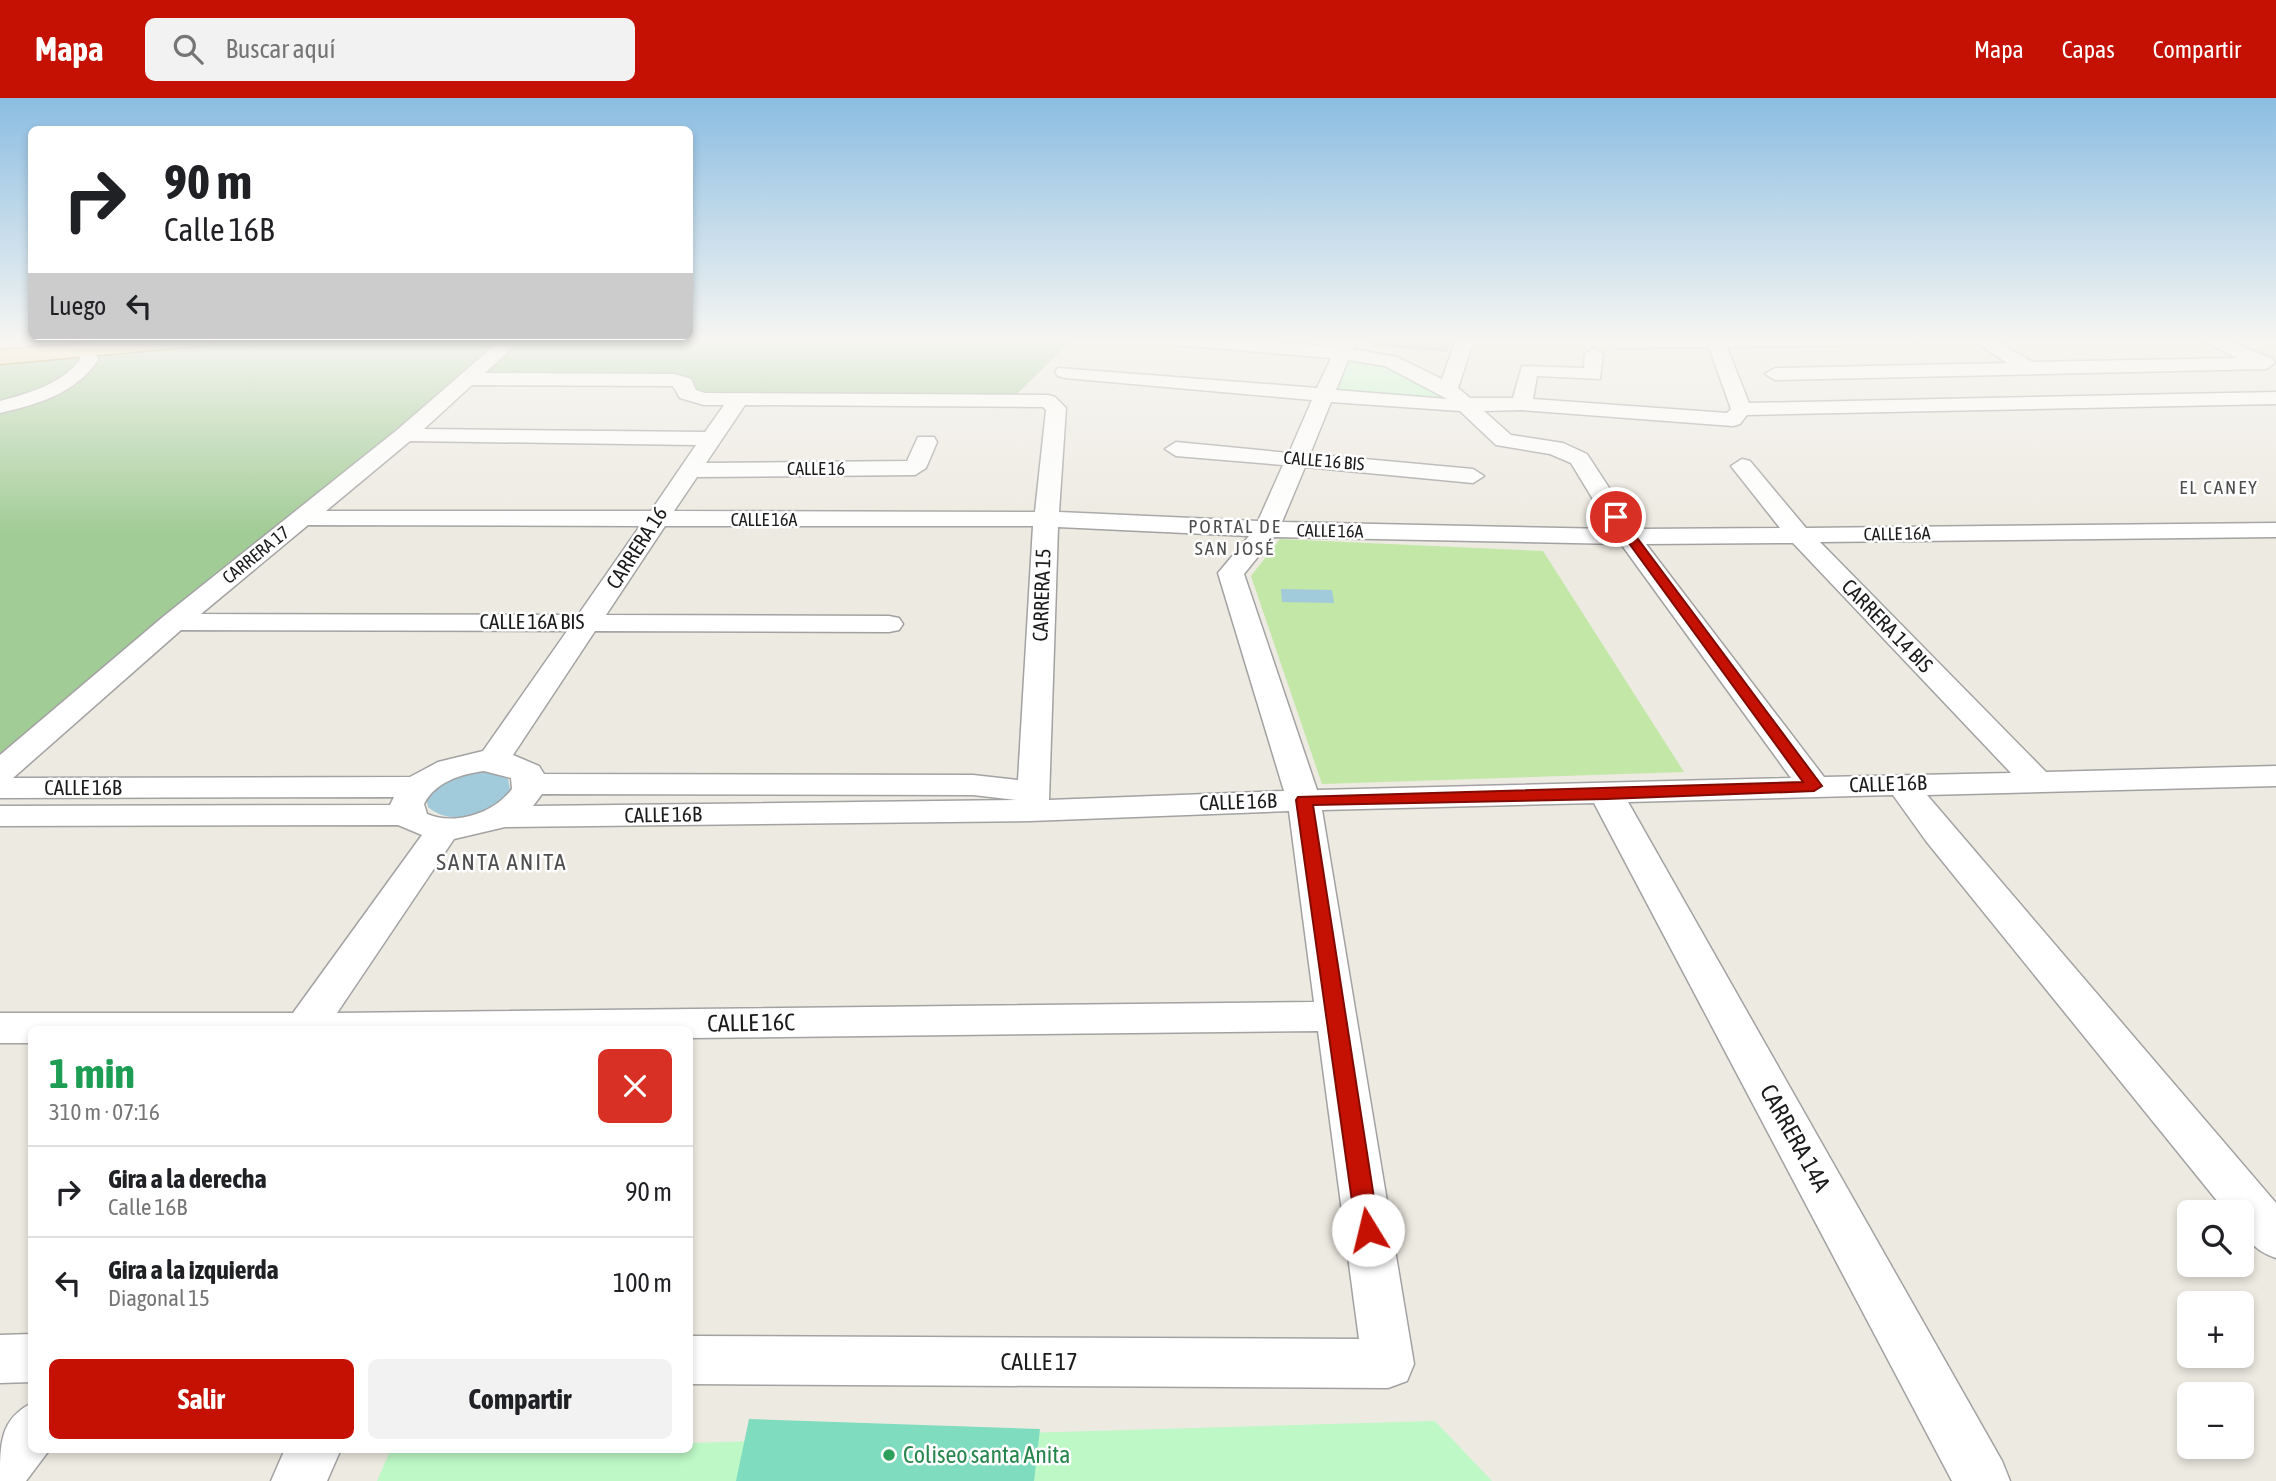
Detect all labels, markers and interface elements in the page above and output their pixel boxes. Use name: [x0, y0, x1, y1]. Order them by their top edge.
search box: [145, 18, 635, 81]
text: Mapa: [35, 30, 103, 68]
icon: search: [169, 30, 207, 68]
text: Buscar aquí: [225, 34, 335, 64]
text: Mapa: [1974, 36, 2024, 63]
text: Capas: [2062, 36, 2115, 63]
text: Compartir: [2153, 36, 2241, 63]
text: 90 m: [164, 153, 252, 209]
icon: right: [49, 154, 140, 245]
text: Calle 16B: [164, 211, 274, 248]
icon: left: [120, 287, 158, 325]
text: Luego: [49, 291, 106, 321]
street label: CALLE 16 BIS: [1283, 447, 1366, 475]
street label: CALLE 16: [787, 458, 845, 479]
district label: EL CANEY: [2179, 476, 2259, 498]
pin: [1586, 487, 1646, 547]
icon: arrive: [1597, 498, 1635, 536]
street label: CARRERA 16: [601, 502, 672, 593]
street label: CALLE 16A: [731, 509, 798, 530]
district label: PORTAL DE SAN JOSÉ: [1188, 515, 1282, 559]
street label: CALLE 16A: [1296, 519, 1364, 542]
street label: CARRERA 17: [218, 521, 293, 588]
street label: CALLE 16A: [1863, 522, 1931, 545]
street label: CARRERA 15: [1027, 548, 1055, 642]
street label: CARRERA 14 BIS: [1837, 574, 1938, 677]
street label: CALLE 16A BIS: [480, 609, 585, 633]
street label: CALLE 16B: [1849, 770, 1927, 796]
street label: CALLE 16B: [44, 775, 122, 799]
street label: CALLE 16B: [1199, 788, 1277, 814]
street label: CALLE 16B: [624, 801, 702, 827]
district label: SANTA ANITA: [436, 849, 568, 875]
street label: CALLE 16C: [707, 1008, 795, 1037]
text: 1 min: [49, 1049, 135, 1097]
button: close: [598, 1049, 672, 1123]
street label: CARRERA 14A: [1755, 1080, 1836, 1196]
text: 310 m · 07:16: [49, 1099, 160, 1125]
text: Gira a la derecha: [108, 1164, 267, 1194]
icon: right: [49, 1173, 87, 1211]
text: 90 m: [625, 1177, 672, 1207]
position arrow: [1331, 1193, 1405, 1267]
text: Calle 16B: [108, 1194, 187, 1220]
map controls: [2177, 1200, 2254, 1459]
button: search: [2177, 1200, 2254, 1277]
text: Gira a la izquierda: [108, 1255, 279, 1285]
icon: left: [49, 1264, 87, 1302]
text: 100 m: [613, 1268, 672, 1298]
text: Diagonal 15: [108, 1285, 210, 1311]
button: +: [2177, 1291, 2254, 1368]
street label: CALLE 17: [1000, 1348, 1078, 1375]
button: Salir: [49, 1359, 354, 1439]
button: Compartir: [368, 1359, 672, 1439]
button: −: [2177, 1382, 2254, 1459]
place label: Coliseo santa Anita: [903, 1441, 1070, 1468]
marker: Coliseo santa Anita: [881, 1447, 897, 1463]

